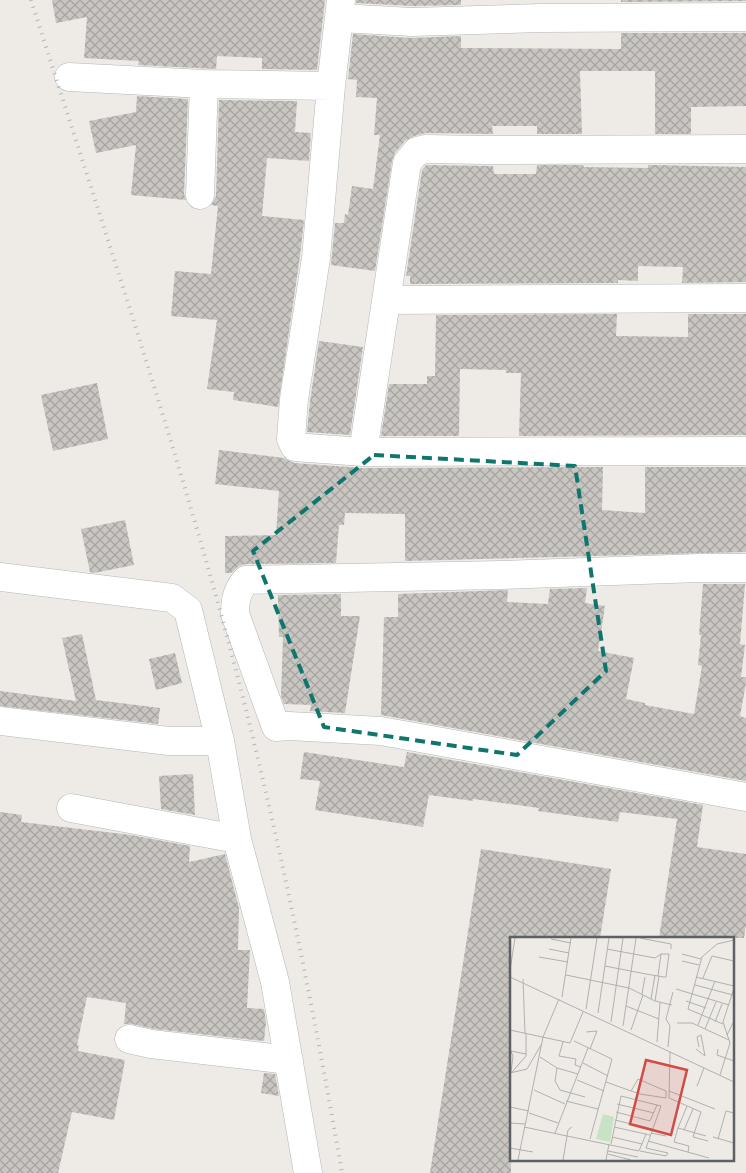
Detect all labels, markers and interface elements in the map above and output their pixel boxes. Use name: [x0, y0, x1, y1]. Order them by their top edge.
inset map: [510, 937, 734, 1160]

